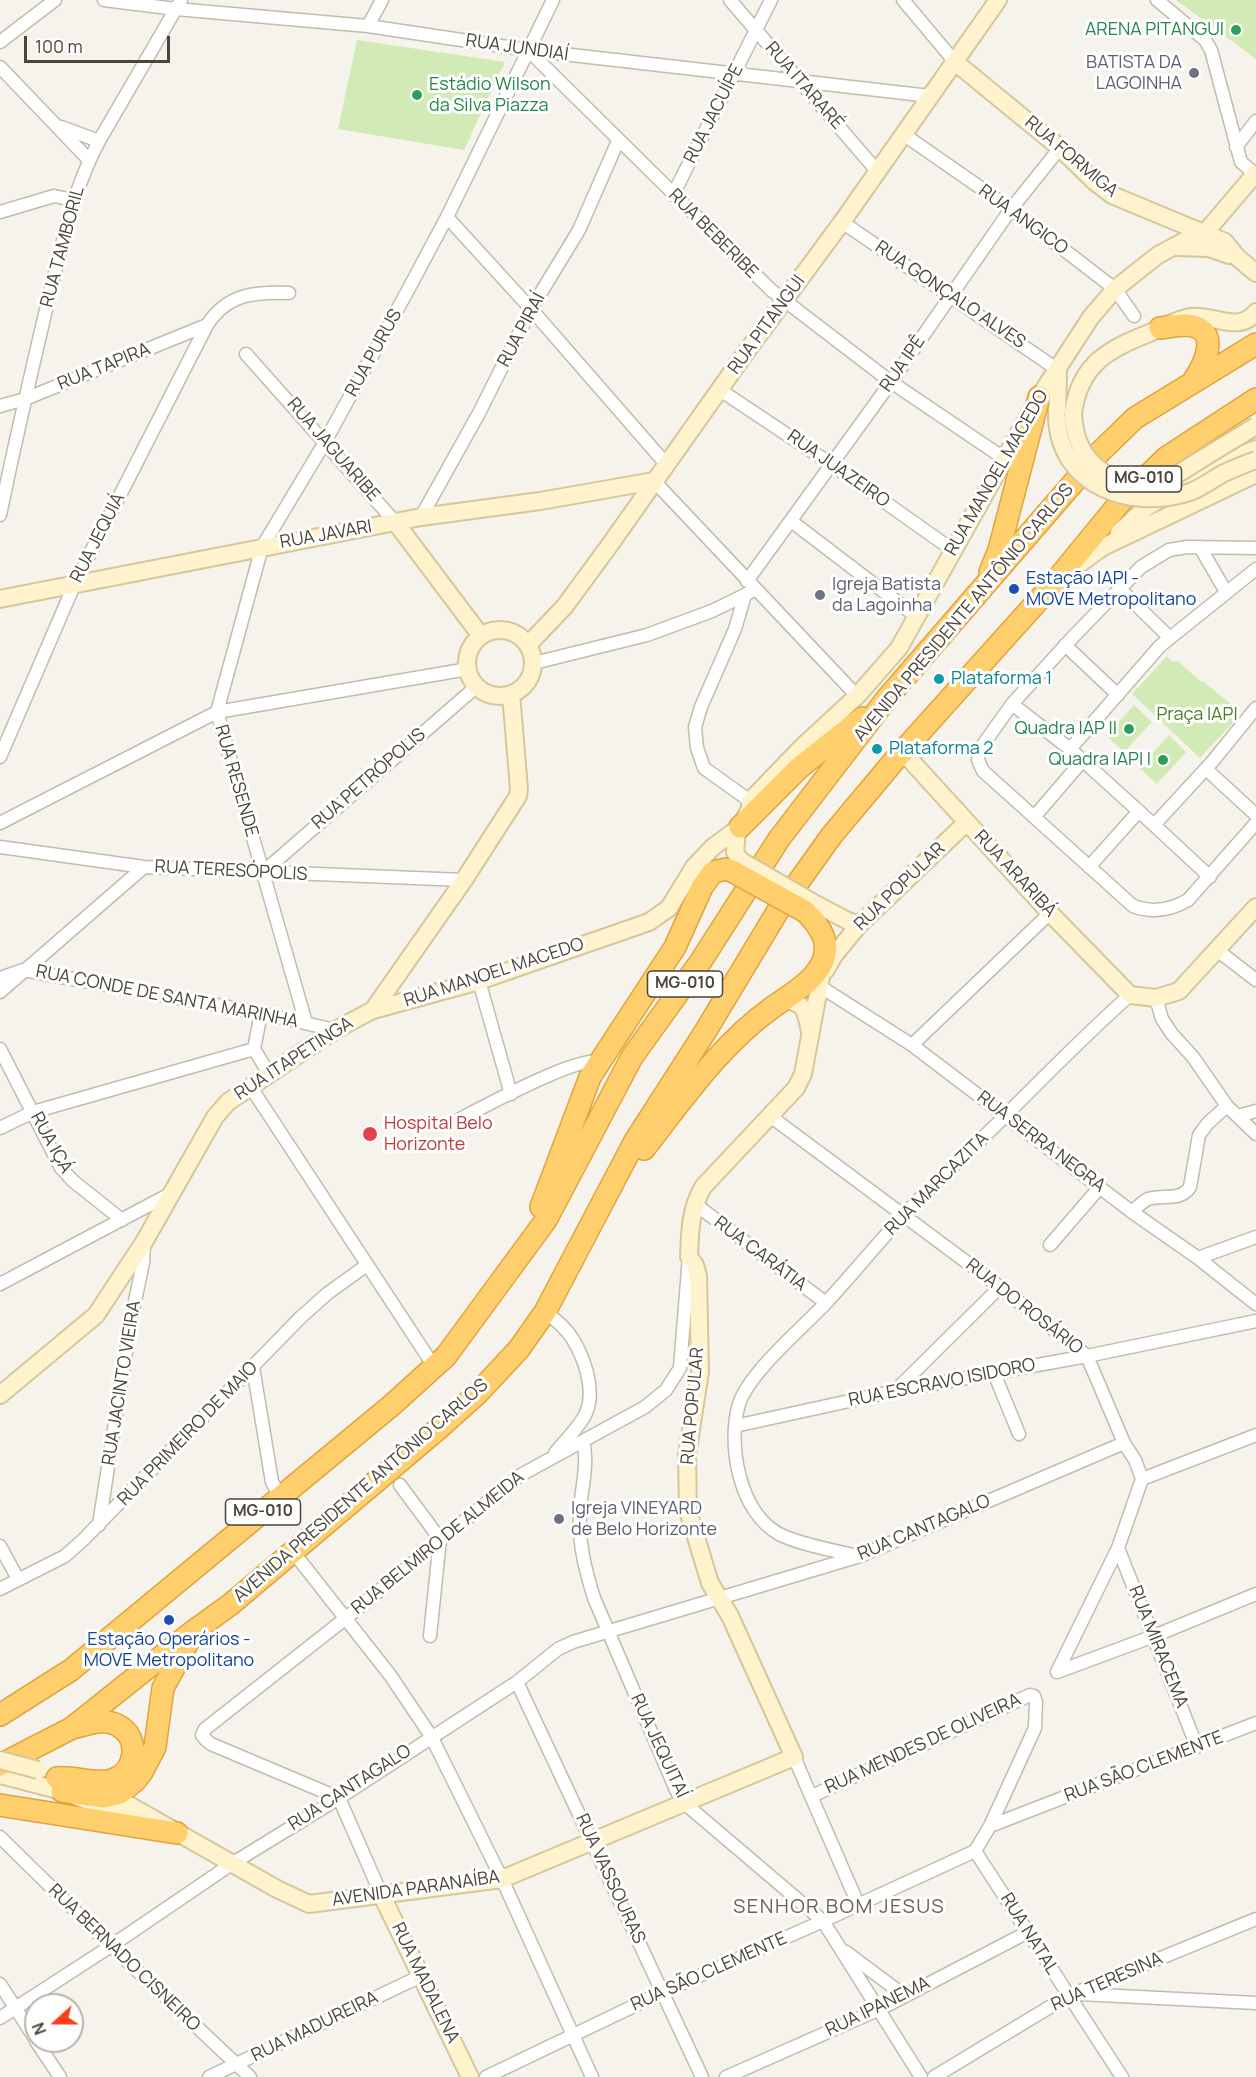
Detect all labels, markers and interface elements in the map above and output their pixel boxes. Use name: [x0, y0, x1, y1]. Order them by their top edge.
place label: ARENA PITANGUI: [1085, 19, 1224, 41]
marker: ARENA PITANGUI: [1229, 23, 1243, 37]
scale bar: [27, 24, 172, 62]
street label: RUA JUNDIAÍ: [464, 30, 570, 66]
text: 100 m: [35, 34, 83, 58]
street label: RUA ITARARÉ: [760, 38, 848, 134]
place label: BATISTA DA LAGOINHA: [1086, 52, 1182, 94]
street label: RUA JACUÍPE: [680, 61, 748, 167]
marker: BATISTA DA LAGOINHA: [1187, 66, 1201, 80]
place label: Estádio Wilson da Silva Piazza: [429, 74, 551, 116]
marker: Estádio Wilson da Silva Piazza: [410, 88, 424, 102]
street label: RUA FORMIGA: [1020, 112, 1122, 202]
street label: RUA ANGICO: [974, 180, 1072, 260]
street label: RUA TAMBORIL: [37, 184, 89, 310]
street label: RUA BEBERIBE: [664, 185, 762, 283]
street label: RUA GONÇALO ALVES: [871, 237, 1029, 353]
street label: RUA PITANGUI: [724, 271, 810, 379]
street label: RUA PIRAÍ: [494, 289, 550, 371]
street label: RUA PURUS: [341, 306, 407, 400]
street label: RUA IPÊ: [876, 332, 930, 396]
street label: RUA TAPIRA: [54, 339, 154, 395]
street label: RUA MANOEL MACEDO: [941, 386, 1053, 560]
street label: RUA JAGUARIBE: [282, 394, 384, 506]
street label: RUA JUAZEIRO: [783, 426, 893, 512]
road number: MG-010: [1106, 466, 1182, 492]
street label: AVENIDA PRESIDENTE ANTÔNIO CARLOS: [850, 480, 1078, 746]
street label: RUA JEQUIÁ: [66, 490, 130, 586]
street label: RUA JAVARI: [278, 516, 374, 554]
place label: Estação IAPI - MOVE Metropolitano: [1026, 568, 1196, 610]
place label: Igreja Batista da Lagoinha: [832, 574, 941, 616]
marker: Estação IAPI - MOVE Metropolitano: [1007, 582, 1021, 596]
marker: Igreja Batista da Lagoinha: [813, 588, 827, 602]
place label: Plataforma 1: [951, 668, 1052, 690]
marker: Plataforma 1: [932, 672, 946, 686]
park label: Praça IAPI: [1156, 704, 1238, 726]
place label: Quadra IAP II: [1014, 718, 1117, 740]
street label: RUA RESENDE: [210, 722, 262, 840]
marker: Quadra IAP II: [1122, 722, 1136, 736]
street label: RUA PETRÓPOLIS: [308, 724, 430, 834]
place label: Plataforma 2: [889, 738, 994, 760]
marker: Plataforma 2: [870, 742, 884, 756]
place label: Quadra IAPI I: [1048, 749, 1151, 771]
marker: Quadra IAPI I: [1156, 753, 1170, 767]
street label: RUA ARARIBÁ: [969, 826, 1061, 922]
street label: RUA POPULAR: [850, 838, 950, 936]
street label: RUA TERESÓPOLIS: [154, 856, 308, 886]
street label: RUA MANOEL MACEDO: [401, 934, 587, 1012]
street label: RUA CONDE DE SANTA MARINHA: [34, 961, 300, 1033]
road number: MG-010: [648, 971, 722, 997]
street label: RUA ITAPETINGA: [231, 1013, 357, 1105]
street label: RUA SERRA NEGRA: [973, 1087, 1109, 1197]
street label: RUA IÇÁ: [25, 1109, 77, 1177]
place label: Hospital Belo Horizonte: [384, 1113, 493, 1156]
marker: Hospital Belo Horizonte: [361, 1125, 379, 1143]
street label: RUA MARCAZITA: [881, 1128, 993, 1240]
street label: RUA CARÁTIA: [709, 1212, 811, 1296]
street label: RUA DO ROSÁRIO: [961, 1255, 1087, 1359]
street label: RUA JACINTO VIEIRA: [98, 1299, 146, 1467]
street label: RUA POPULAR: [677, 1346, 709, 1466]
street label: RUA ESCRAVO ISIDORO: [847, 1354, 1037, 1412]
street label: RUA PRIMEIRO DE MAIO: [113, 1357, 263, 1511]
street label: AVENIDA PRESIDENTE ANTÔNIO CARLOS: [229, 1375, 493, 1607]
street label: RUA BELMIRO DE ALMEIDA: [347, 1467, 529, 1619]
street label: RUA CANTAGALO: [855, 1490, 993, 1566]
place label: Igreja VINEYARD de Belo Horizonte: [571, 1498, 717, 1540]
road number: MG-010: [226, 1499, 300, 1525]
marker: Igreja VINEYARD de Belo Horizonte: [552, 1512, 566, 1526]
street label: RUA MIRACEMA: [1124, 1583, 1192, 1711]
marker: Estação Operários - MOVE Metropolitano: [162, 1613, 176, 1627]
place label: Estação Operários - MOVE Metropolitano: [84, 1629, 254, 1672]
street label: RUA MENDES DE OLIVEIRA: [822, 1689, 1024, 1799]
street label: RUA JEQUITAÍ: [625, 1691, 693, 1801]
street label: RUA SÃO CLEMENTE: [1062, 1727, 1226, 1807]
street label: RUA CANTAGALO: [285, 1740, 415, 1836]
street label: RUA VASSOURAS: [570, 1811, 650, 1947]
street label: AVENIDA PARANAÍBA: [331, 1867, 501, 1911]
street label: RUA BERNADO CISNEIRO: [44, 1880, 204, 2036]
street label: RUA NATAL: [995, 1889, 1063, 1979]
district label: SENHOR BOM JESUS: [733, 1895, 945, 1919]
street label: RUA MADALENA: [387, 1919, 463, 2047]
street label: RUA SÃO CLEMENTE: [628, 1928, 790, 2016]
street label: RUA TERESINA: [1048, 1948, 1166, 2016]
street label: RUA IPANEMA: [822, 1972, 934, 2042]
street label: RUA MADUREIRA: [248, 1987, 382, 2067]
north arrow: [24, 1993, 84, 2053]
text: N: [27, 2019, 51, 2038]

